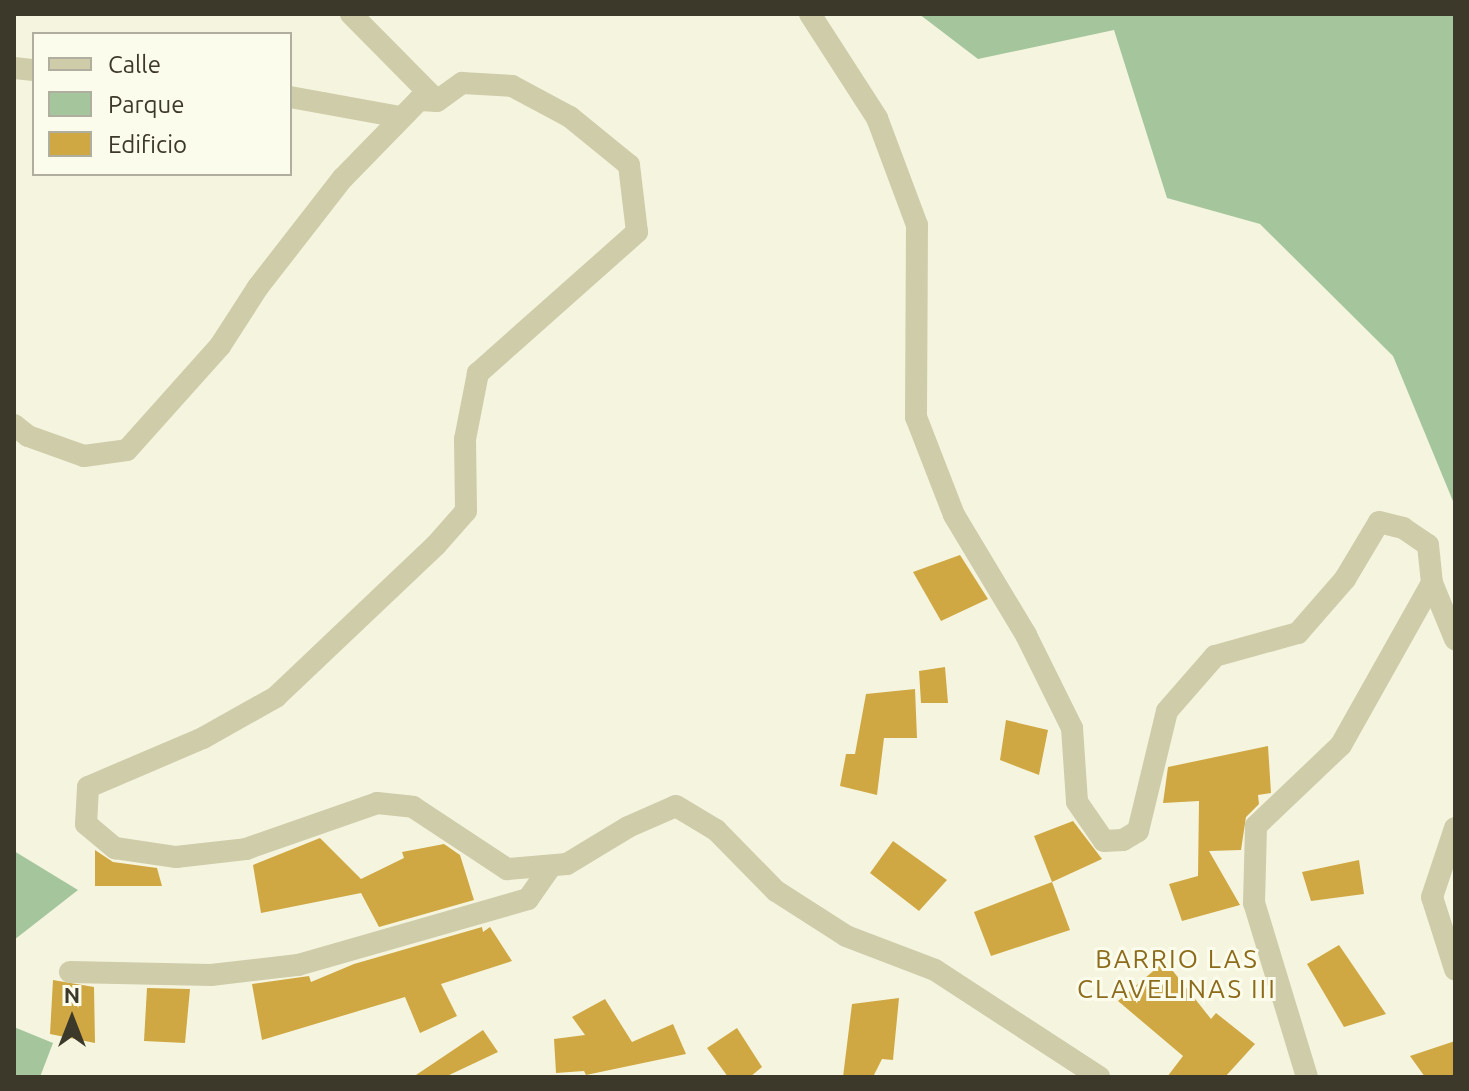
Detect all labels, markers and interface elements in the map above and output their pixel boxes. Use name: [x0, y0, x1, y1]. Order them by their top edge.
legend: [32, 32, 292, 176]
text: Calle: [108, 51, 161, 78]
text: Parque: [108, 91, 185, 118]
text: Edificio: [108, 131, 187, 158]
district label: BARRIO LAS CLAVELINAS III: [1077, 943, 1277, 1004]
north arrow: [32, 979, 112, 1059]
text: N: [64, 982, 80, 1007]

